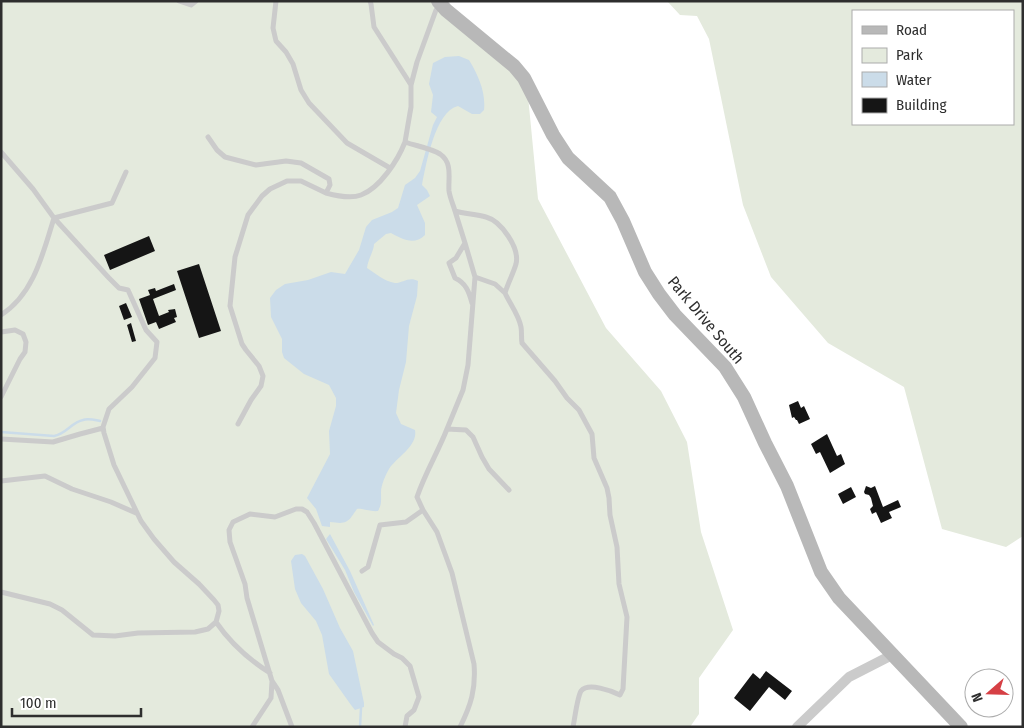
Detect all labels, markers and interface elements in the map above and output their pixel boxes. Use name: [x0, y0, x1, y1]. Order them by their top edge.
legend: [852, 10, 1014, 125]
text: Road: [896, 21, 927, 39]
text: Park: [896, 46, 923, 64]
text: Water: [896, 71, 932, 89]
text: Building: [896, 96, 947, 114]
street label: Park Drive South: [664, 272, 748, 368]
north arrow: [964, 668, 1014, 718]
scale bar: [12, 686, 141, 718]
text: N: [968, 690, 987, 704]
text: 100 m: [20, 694, 57, 712]

